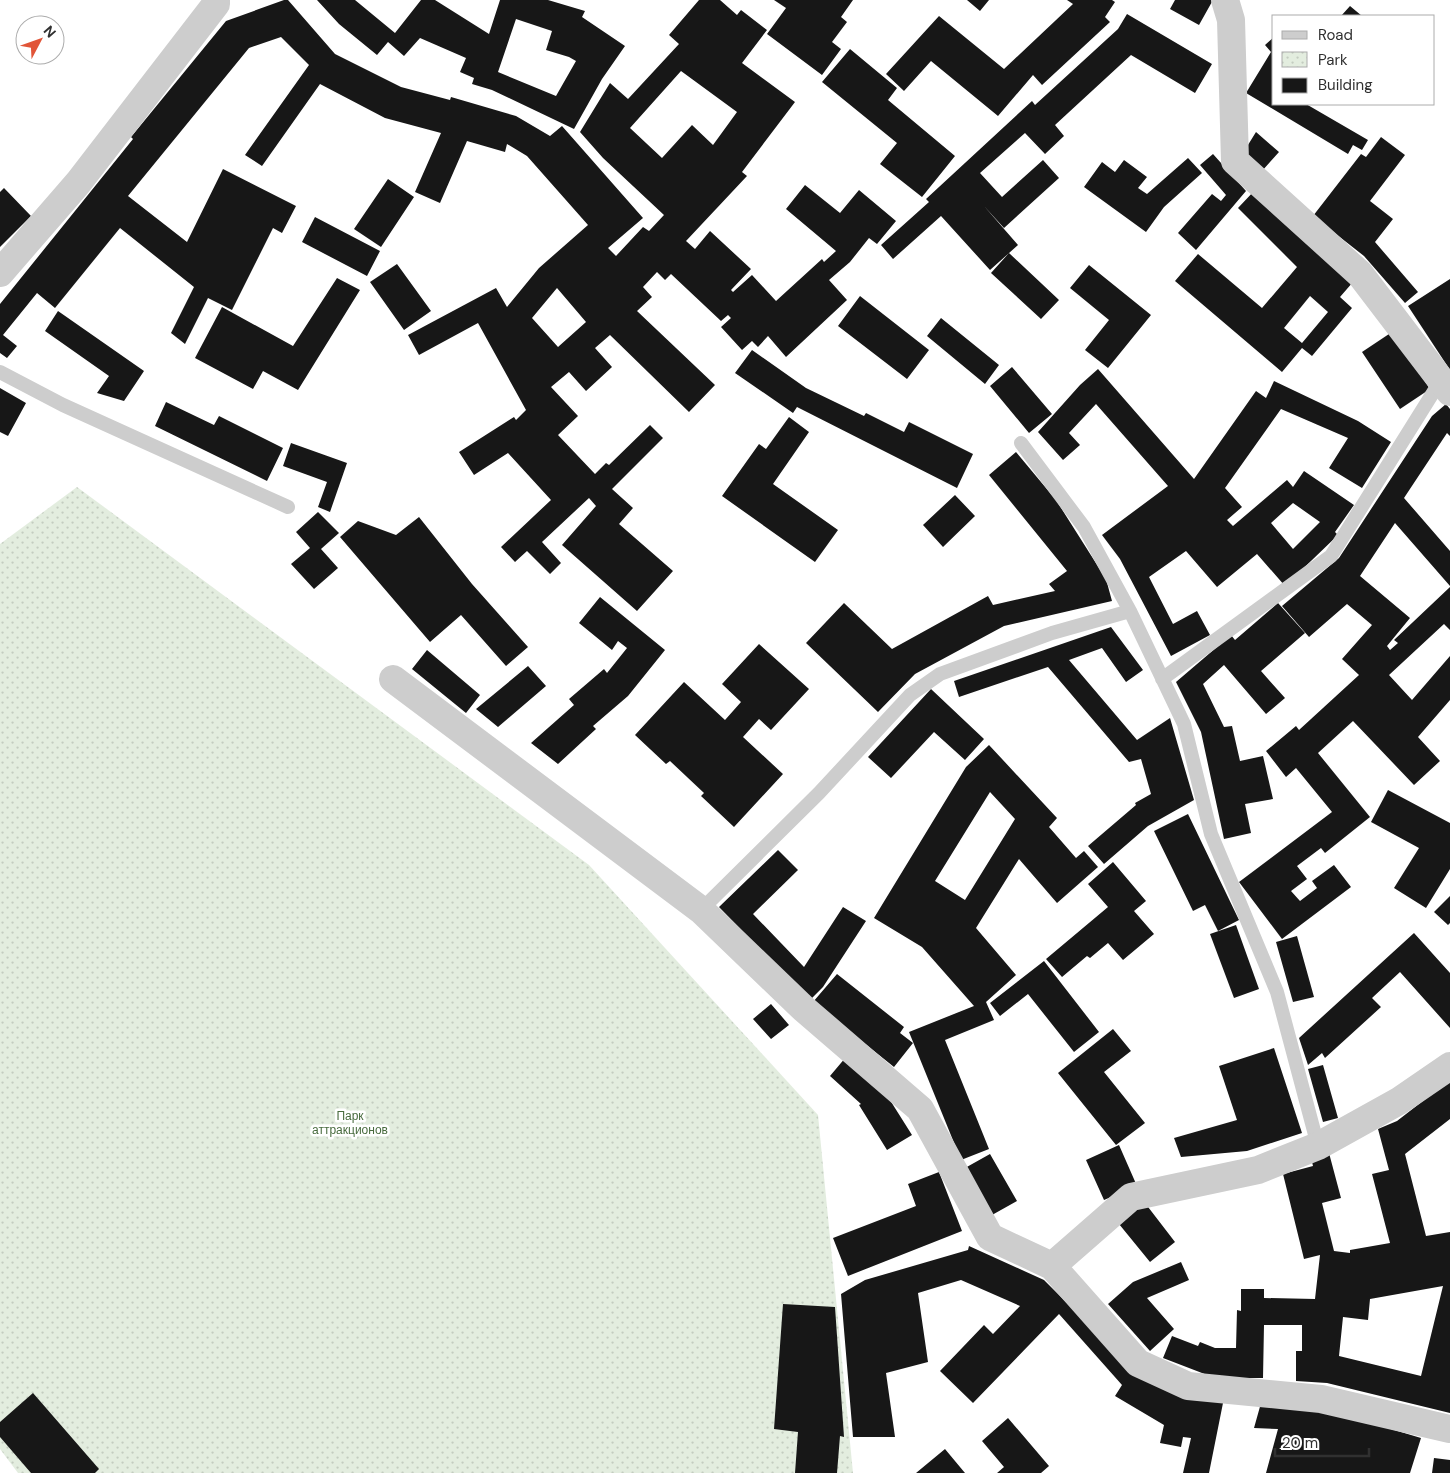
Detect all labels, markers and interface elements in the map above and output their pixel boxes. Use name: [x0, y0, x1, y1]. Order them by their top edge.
north arrow: [15, 15, 65, 65]
legend: [1272, 15, 1435, 105]
text: N: [40, 22, 60, 41]
text: Road: [1318, 25, 1353, 45]
text: Park: [1318, 50, 1348, 70]
text: Building: [1318, 75, 1373, 95]
park label: Парк аттракционов: [312, 1108, 388, 1138]
scale bar: [1275, 1426, 1369, 1458]
text: 20 m: [1282, 1433, 1318, 1453]

